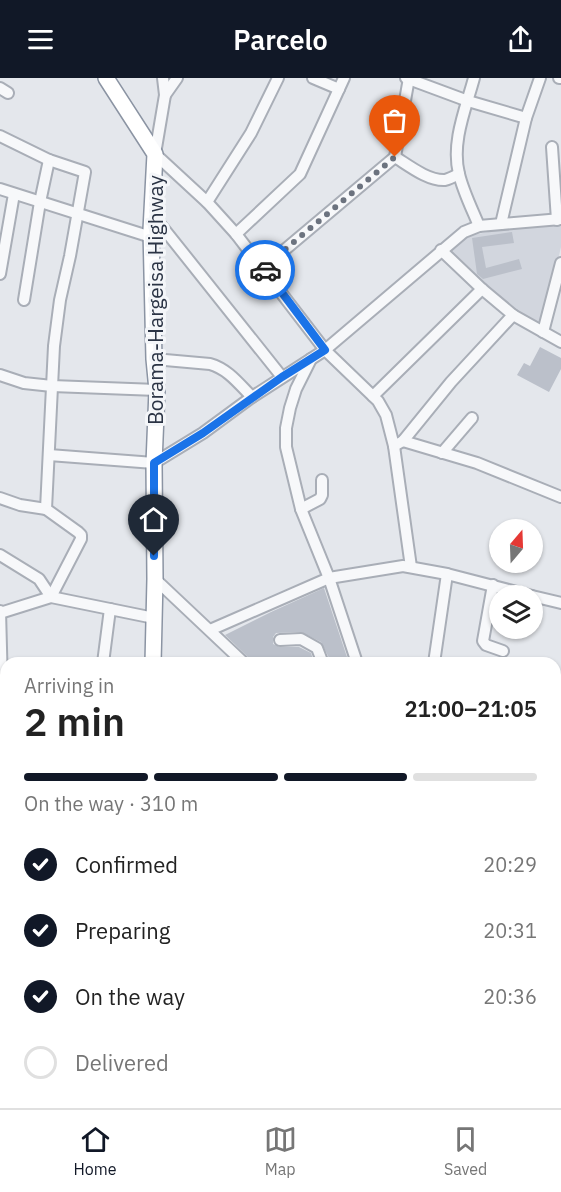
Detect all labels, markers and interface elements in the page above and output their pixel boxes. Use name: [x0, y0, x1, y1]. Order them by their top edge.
text: Parcelo: [233, 22, 328, 57]
icon: menu: [24, 23, 57, 56]
icon: share: [504, 23, 537, 56]
pin: [369, 95, 420, 157]
icon: bag: [378, 104, 411, 137]
street label: Borama-Hargeisa Highway: [141, 174, 169, 425]
courier: [235, 240, 295, 300]
icon: car: [249, 254, 282, 287]
pin: [128, 494, 179, 556]
icon: home: [137, 503, 170, 536]
north arrow: [489, 519, 543, 573]
map controls: [489, 519, 543, 639]
button: layers: [489, 585, 543, 639]
text: Arriving in: [24, 672, 114, 699]
text: 21:00–21:05: [404, 694, 537, 723]
text: 2 min: [24, 696, 125, 747]
text: On the way · 310 m: [24, 790, 198, 817]
icon: check: [24, 848, 57, 881]
text: Confirmed: [75, 850, 178, 879]
text: 20:29: [483, 851, 537, 878]
icon: check: [24, 914, 57, 947]
text: Preparing: [75, 916, 170, 945]
text: 20:31: [483, 917, 537, 944]
icon: check: [24, 980, 57, 1013]
text: On the way: [75, 982, 185, 1011]
text: 20:36: [483, 983, 537, 1010]
text: Delivered: [75, 1048, 169, 1077]
tab: Home: [74, 1123, 117, 1179]
tab: Map: [264, 1123, 297, 1179]
tab: Saved: [444, 1123, 487, 1179]

